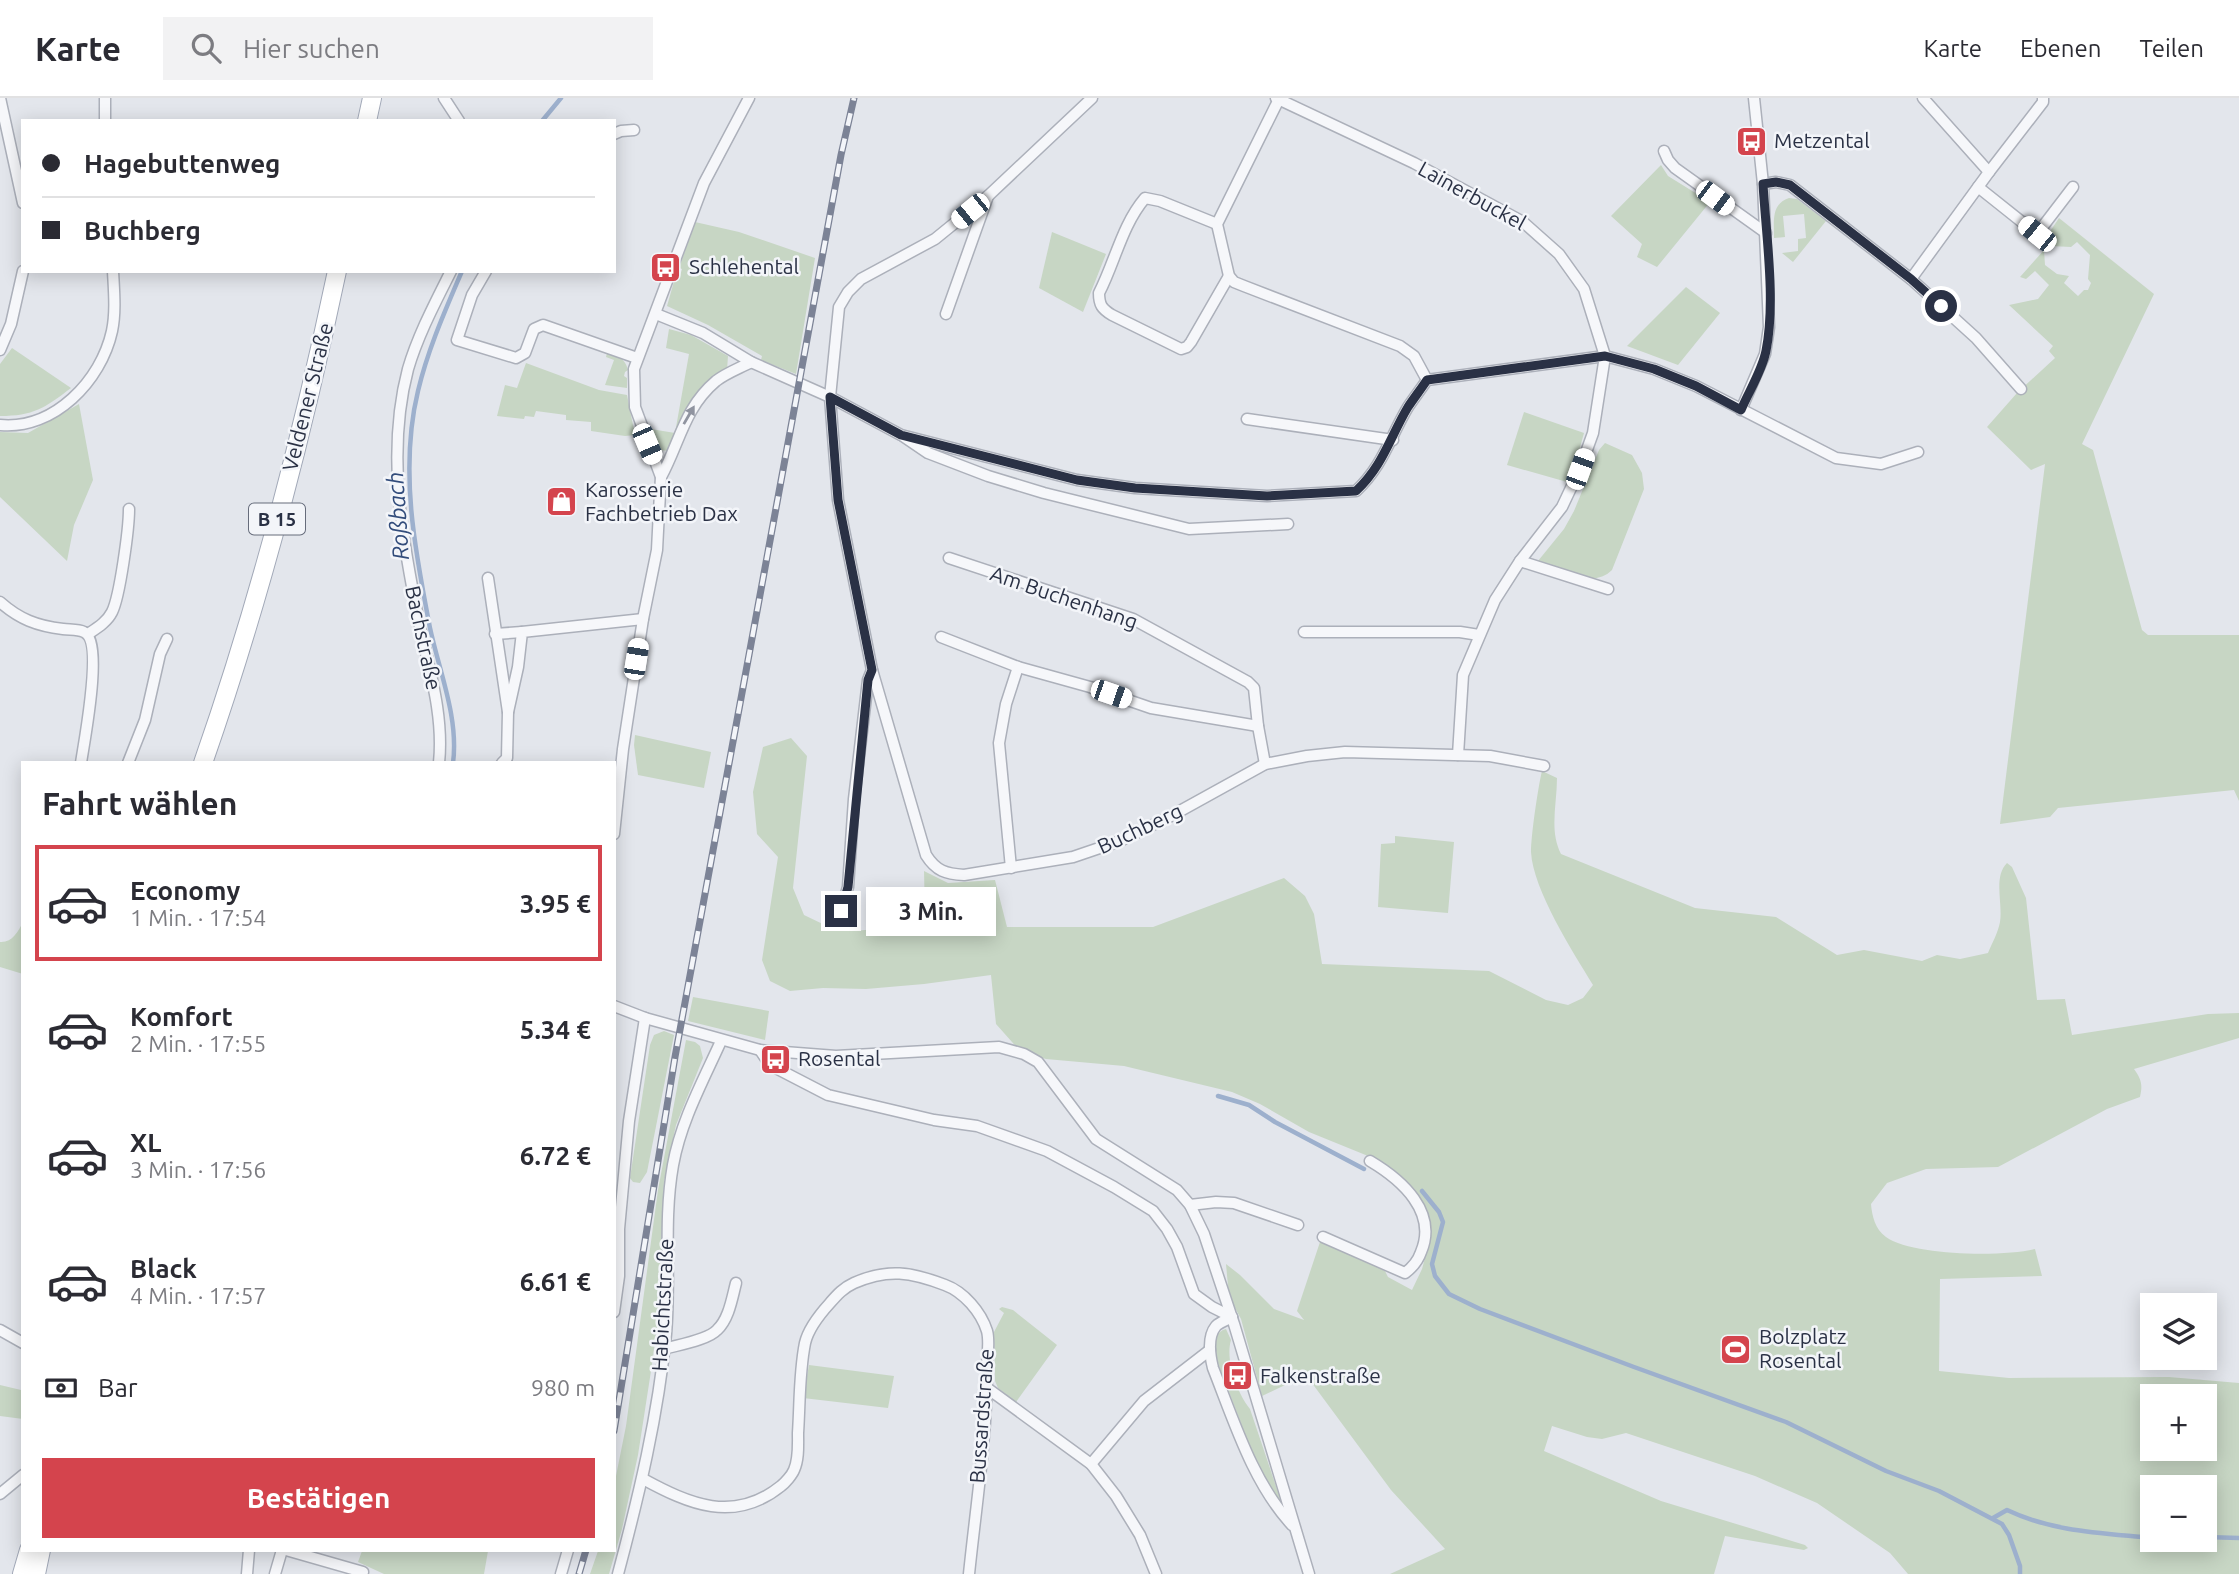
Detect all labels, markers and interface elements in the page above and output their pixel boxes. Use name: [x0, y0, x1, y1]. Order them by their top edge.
search box: [163, 17, 653, 80]
icon: search: [187, 29, 225, 67]
text: Karte: [35, 30, 121, 67]
text: Hier suchen: [243, 34, 380, 63]
text: Karte: [1923, 35, 1982, 62]
text: Ebenen: [2020, 35, 2101, 62]
text: Teilen: [2139, 35, 2204, 62]
bus stop icon: Metzental: [1734, 124, 1768, 158]
place label: Metzental: [1774, 128, 1870, 152]
text: Hagebuttenweg: [84, 149, 280, 178]
street label: Lainerbuckel: [1414, 156, 1531, 235]
car: [1692, 177, 1739, 219]
car: [948, 190, 993, 232]
car: [2015, 213, 2060, 255]
text: Buchberg: [84, 216, 201, 245]
bus stop icon: Schlehental: [649, 250, 683, 284]
place label: Schlehental: [689, 254, 799, 278]
route start: [1925, 290, 1957, 322]
street label: Veldener Straße: [277, 320, 337, 473]
one-way arrow: [683, 406, 695, 425]
car: [630, 421, 665, 467]
car: [1563, 446, 1598, 492]
water label: Roßbach: [382, 471, 414, 561]
place label: Karosserie Fachbetrieb Dax: [585, 477, 738, 525]
shop icon: Karosserie Fachbetrieb Dax: [545, 485, 579, 519]
road number: B 15: [249, 504, 305, 534]
street label: Am Buchenhang: [988, 561, 1141, 633]
street label: Bachstraße: [401, 583, 447, 692]
car: [623, 637, 650, 681]
car: [1088, 677, 1135, 711]
text: Fahrt wählen: [42, 785, 237, 821]
street label: Buchberg: [1093, 798, 1186, 858]
icon: car: [46, 872, 109, 935]
text: Economy: [130, 876, 240, 905]
callout: 3 Min.: [866, 886, 995, 936]
text: 3.95 €: [520, 889, 591, 918]
route end: [825, 895, 857, 927]
text: 3 Min.: [899, 899, 963, 924]
text: 1 Min. · 17:54: [130, 905, 266, 930]
icon: car: [46, 998, 109, 1061]
text: Komfort: [130, 1002, 233, 1031]
text: 5.34 €: [520, 1015, 591, 1044]
text: 2 Min. · 17:55: [130, 1031, 266, 1056]
bus stop icon: Rosental: [758, 1042, 792, 1076]
place label: Rosental: [798, 1046, 881, 1070]
icon: car: [46, 1124, 109, 1187]
text: XL: [130, 1128, 161, 1157]
text: 6.72 €: [520, 1141, 591, 1170]
text: 3 Min. · 17:56: [130, 1157, 266, 1182]
street label: Habichtstraße: [647, 1238, 677, 1372]
icon: car: [46, 1250, 109, 1313]
text: Black: [130, 1254, 197, 1283]
text: 6.61 €: [520, 1267, 591, 1296]
text: 4 Min. · 17:57: [130, 1283, 266, 1308]
map controls: [2140, 1293, 2217, 1552]
button: layers: [2140, 1293, 2217, 1370]
place label: Bolzplatz Rosental: [1759, 1324, 1846, 1372]
sports icon: Bolzplatz Rosental: [1719, 1332, 1753, 1366]
street label: Bussardstraße: [964, 1348, 998, 1484]
bus stop icon: Falkenstraße: [1220, 1359, 1254, 1393]
place label: Falkenstraße: [1260, 1363, 1381, 1387]
icon: cash: [42, 1369, 80, 1407]
text: Bar: [98, 1373, 138, 1402]
text: 980 m: [531, 1375, 595, 1400]
button: +: [2140, 1384, 2217, 1461]
button: Bestätigen: [42, 1458, 595, 1538]
button: −: [2140, 1475, 2217, 1552]

